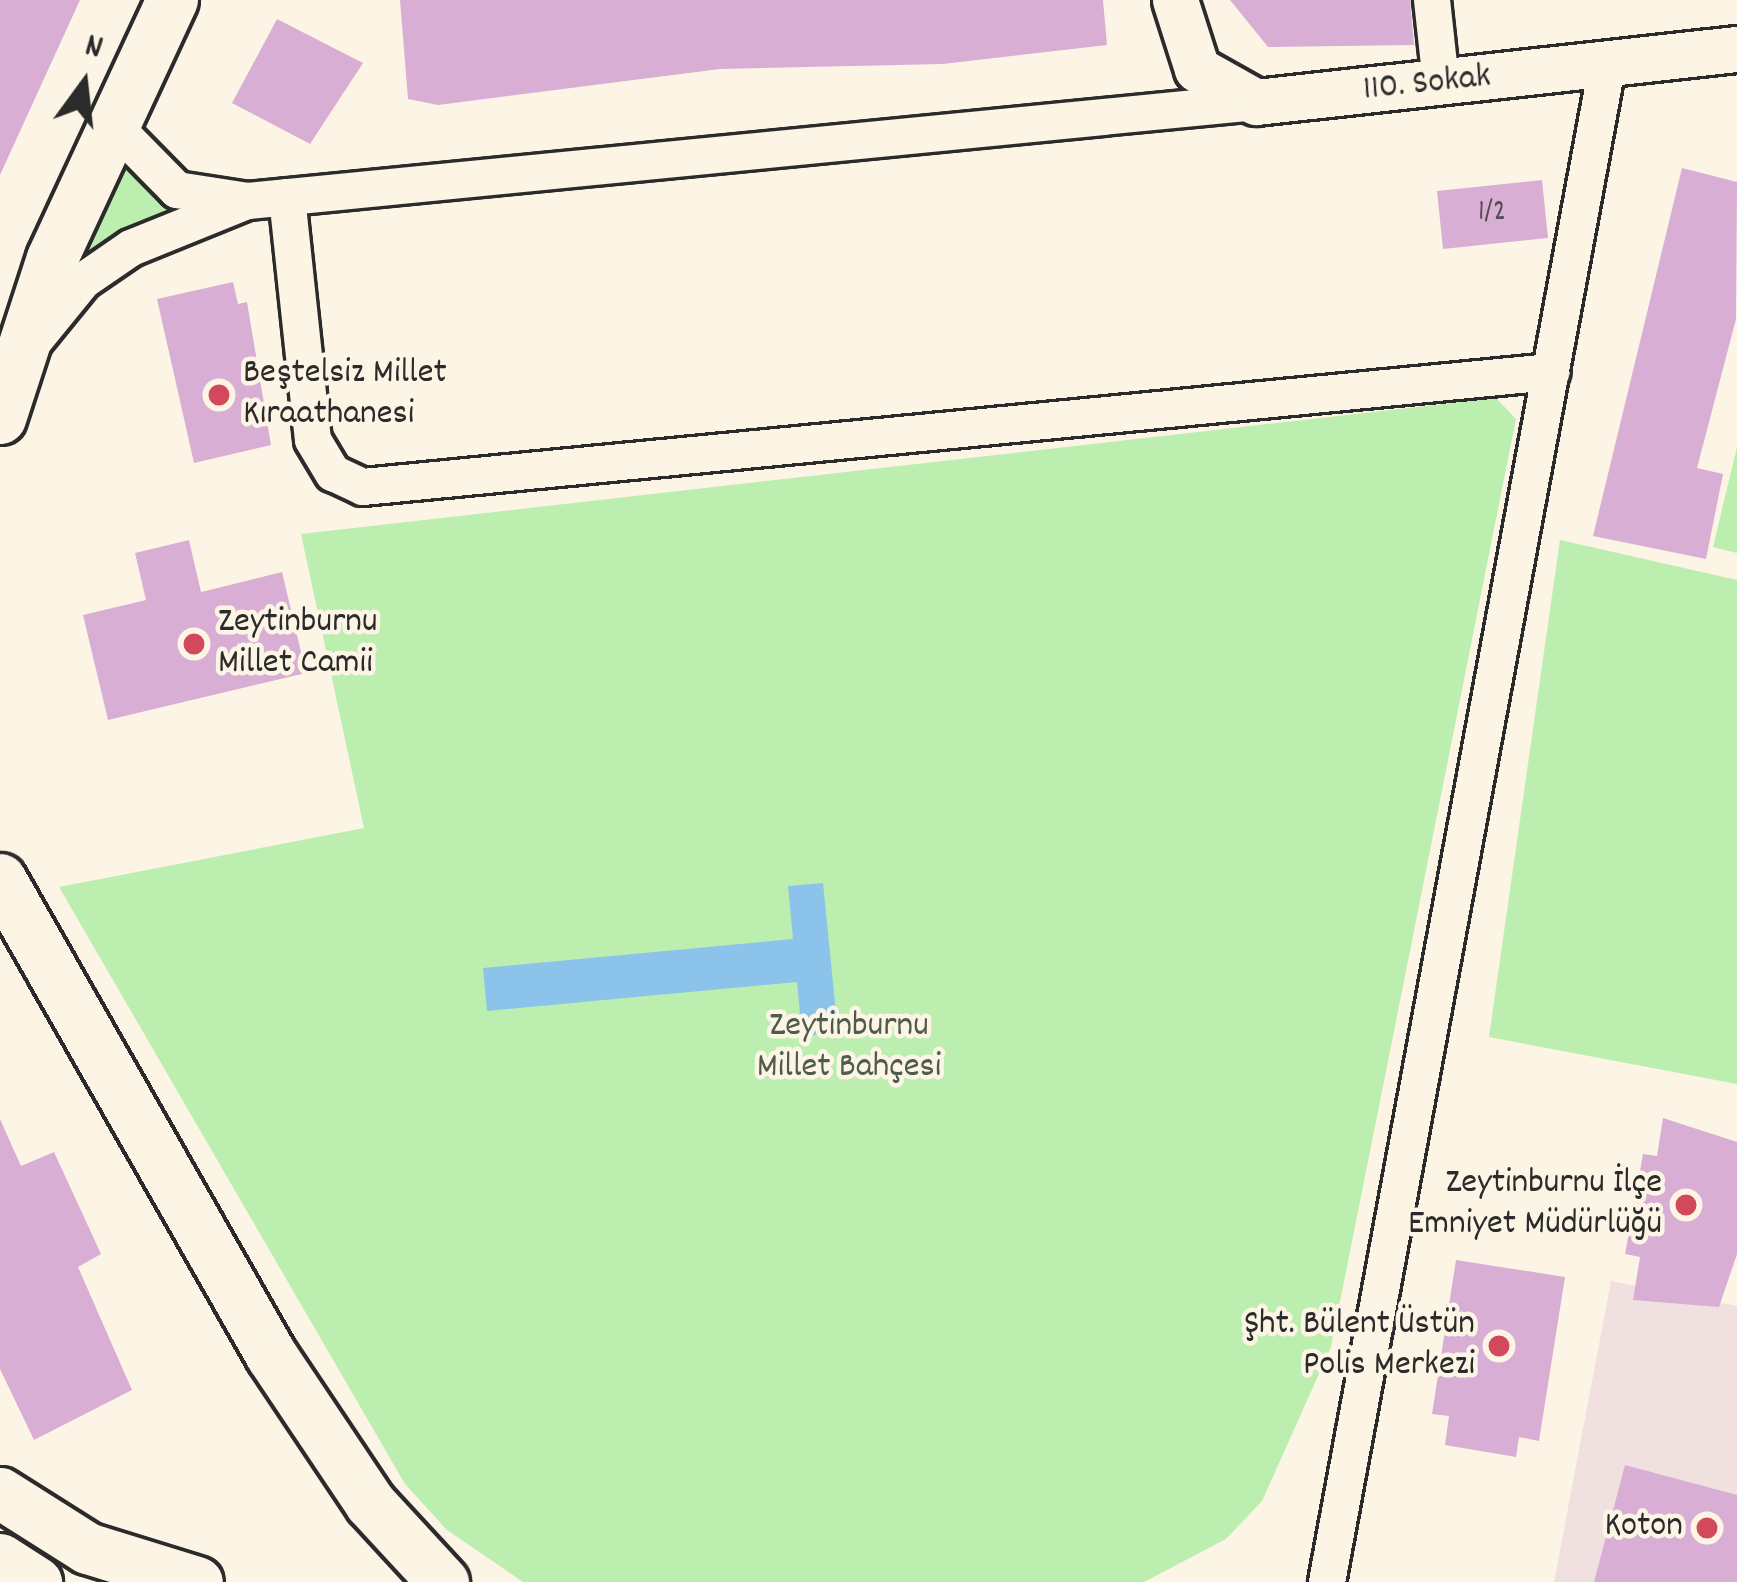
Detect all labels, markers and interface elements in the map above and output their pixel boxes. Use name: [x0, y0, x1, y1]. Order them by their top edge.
north arrow: [24, 24, 144, 144]
text: N: [79, 24, 107, 74]
street label: 110. Sokak: [1361, 57, 1493, 113]
house number: 1/2: [1478, 196, 1506, 232]
place label: Beştelsiz Millet Kıraathanesi: [243, 352, 447, 437]
marker: Beştelsiz Millet Kıraathanesi: [206, 382, 232, 408]
place label: Zeytinburnu Millet Camii: [218, 601, 377, 686]
marker: Zeytinburnu Millet Camii: [181, 631, 207, 657]
park label: Zeytinburnu Millet Bahçesi: [757, 1005, 941, 1090]
place label: Zeytinburnu İlçe Emniyet Müdürlüğü: [1408, 1162, 1662, 1247]
marker: Zeytinburnu İlçe Emniyet Müdürlüğü: [1673, 1192, 1699, 1218]
place label: Şht. Bülent Üstün Polis Merkezi: [1244, 1303, 1475, 1388]
marker: Şht. Bülent Üstün Polis Merkezi: [1486, 1333, 1512, 1359]
place label: Koton: [1604, 1506, 1683, 1550]
marker: Koton: [1694, 1515, 1720, 1541]

